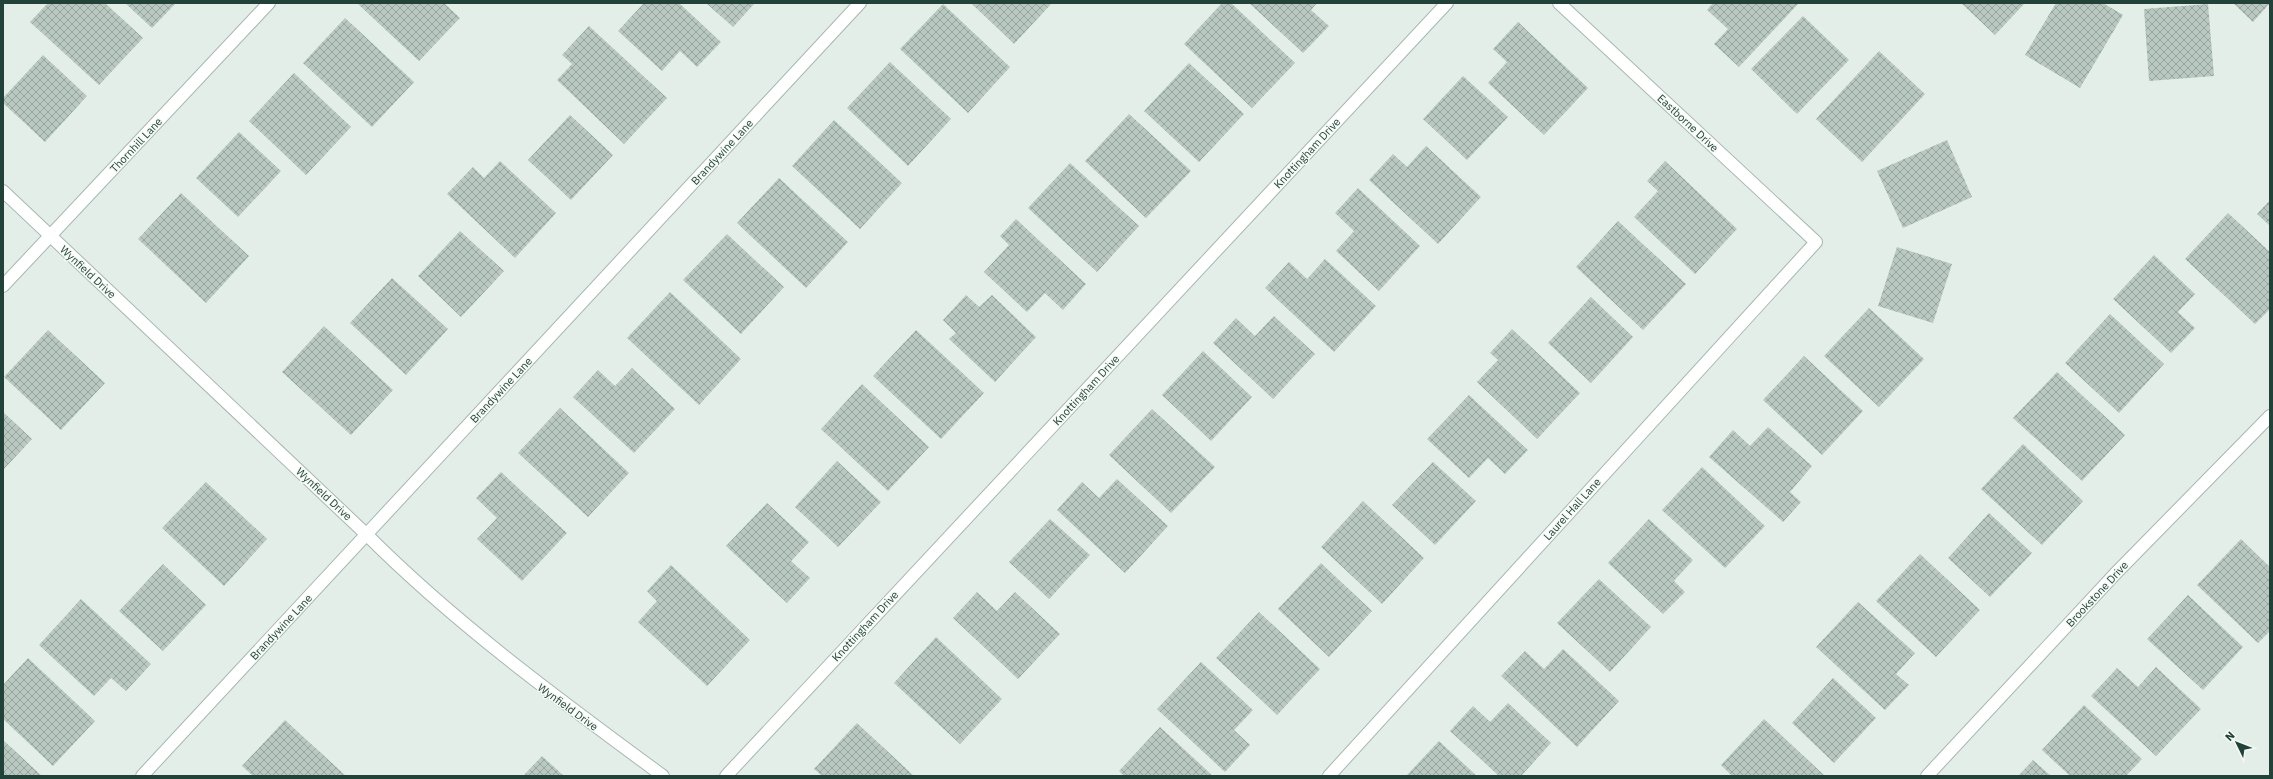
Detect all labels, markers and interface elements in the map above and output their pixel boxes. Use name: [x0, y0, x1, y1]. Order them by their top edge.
street label: Eastborne Drive: [1655, 91, 1721, 155]
street label: Thornhill Lane: [107, 115, 165, 175]
street label: Knottingham Drive: [1271, 115, 1343, 191]
street label: Brandywine Lane: [688, 116, 756, 188]
street label: Wynfield Drive: [57, 243, 119, 301]
street label: Knottingham Drive: [1050, 352, 1122, 428]
street label: Brandywine Lane: [467, 354, 535, 426]
street label: Wynfield Drive: [293, 465, 355, 523]
street label: Laurel Hall Lane: [1540, 475, 1604, 543]
street label: Brookstone Drive: [2063, 558, 2131, 630]
street label: Knottingham Drive: [829, 588, 901, 664]
street label: Brandywine Lane: [247, 591, 315, 663]
street label: Wynfield Drive: [535, 680, 601, 734]
north arrow: [2217, 723, 2257, 763]
text: N: [2222, 728, 2238, 744]

